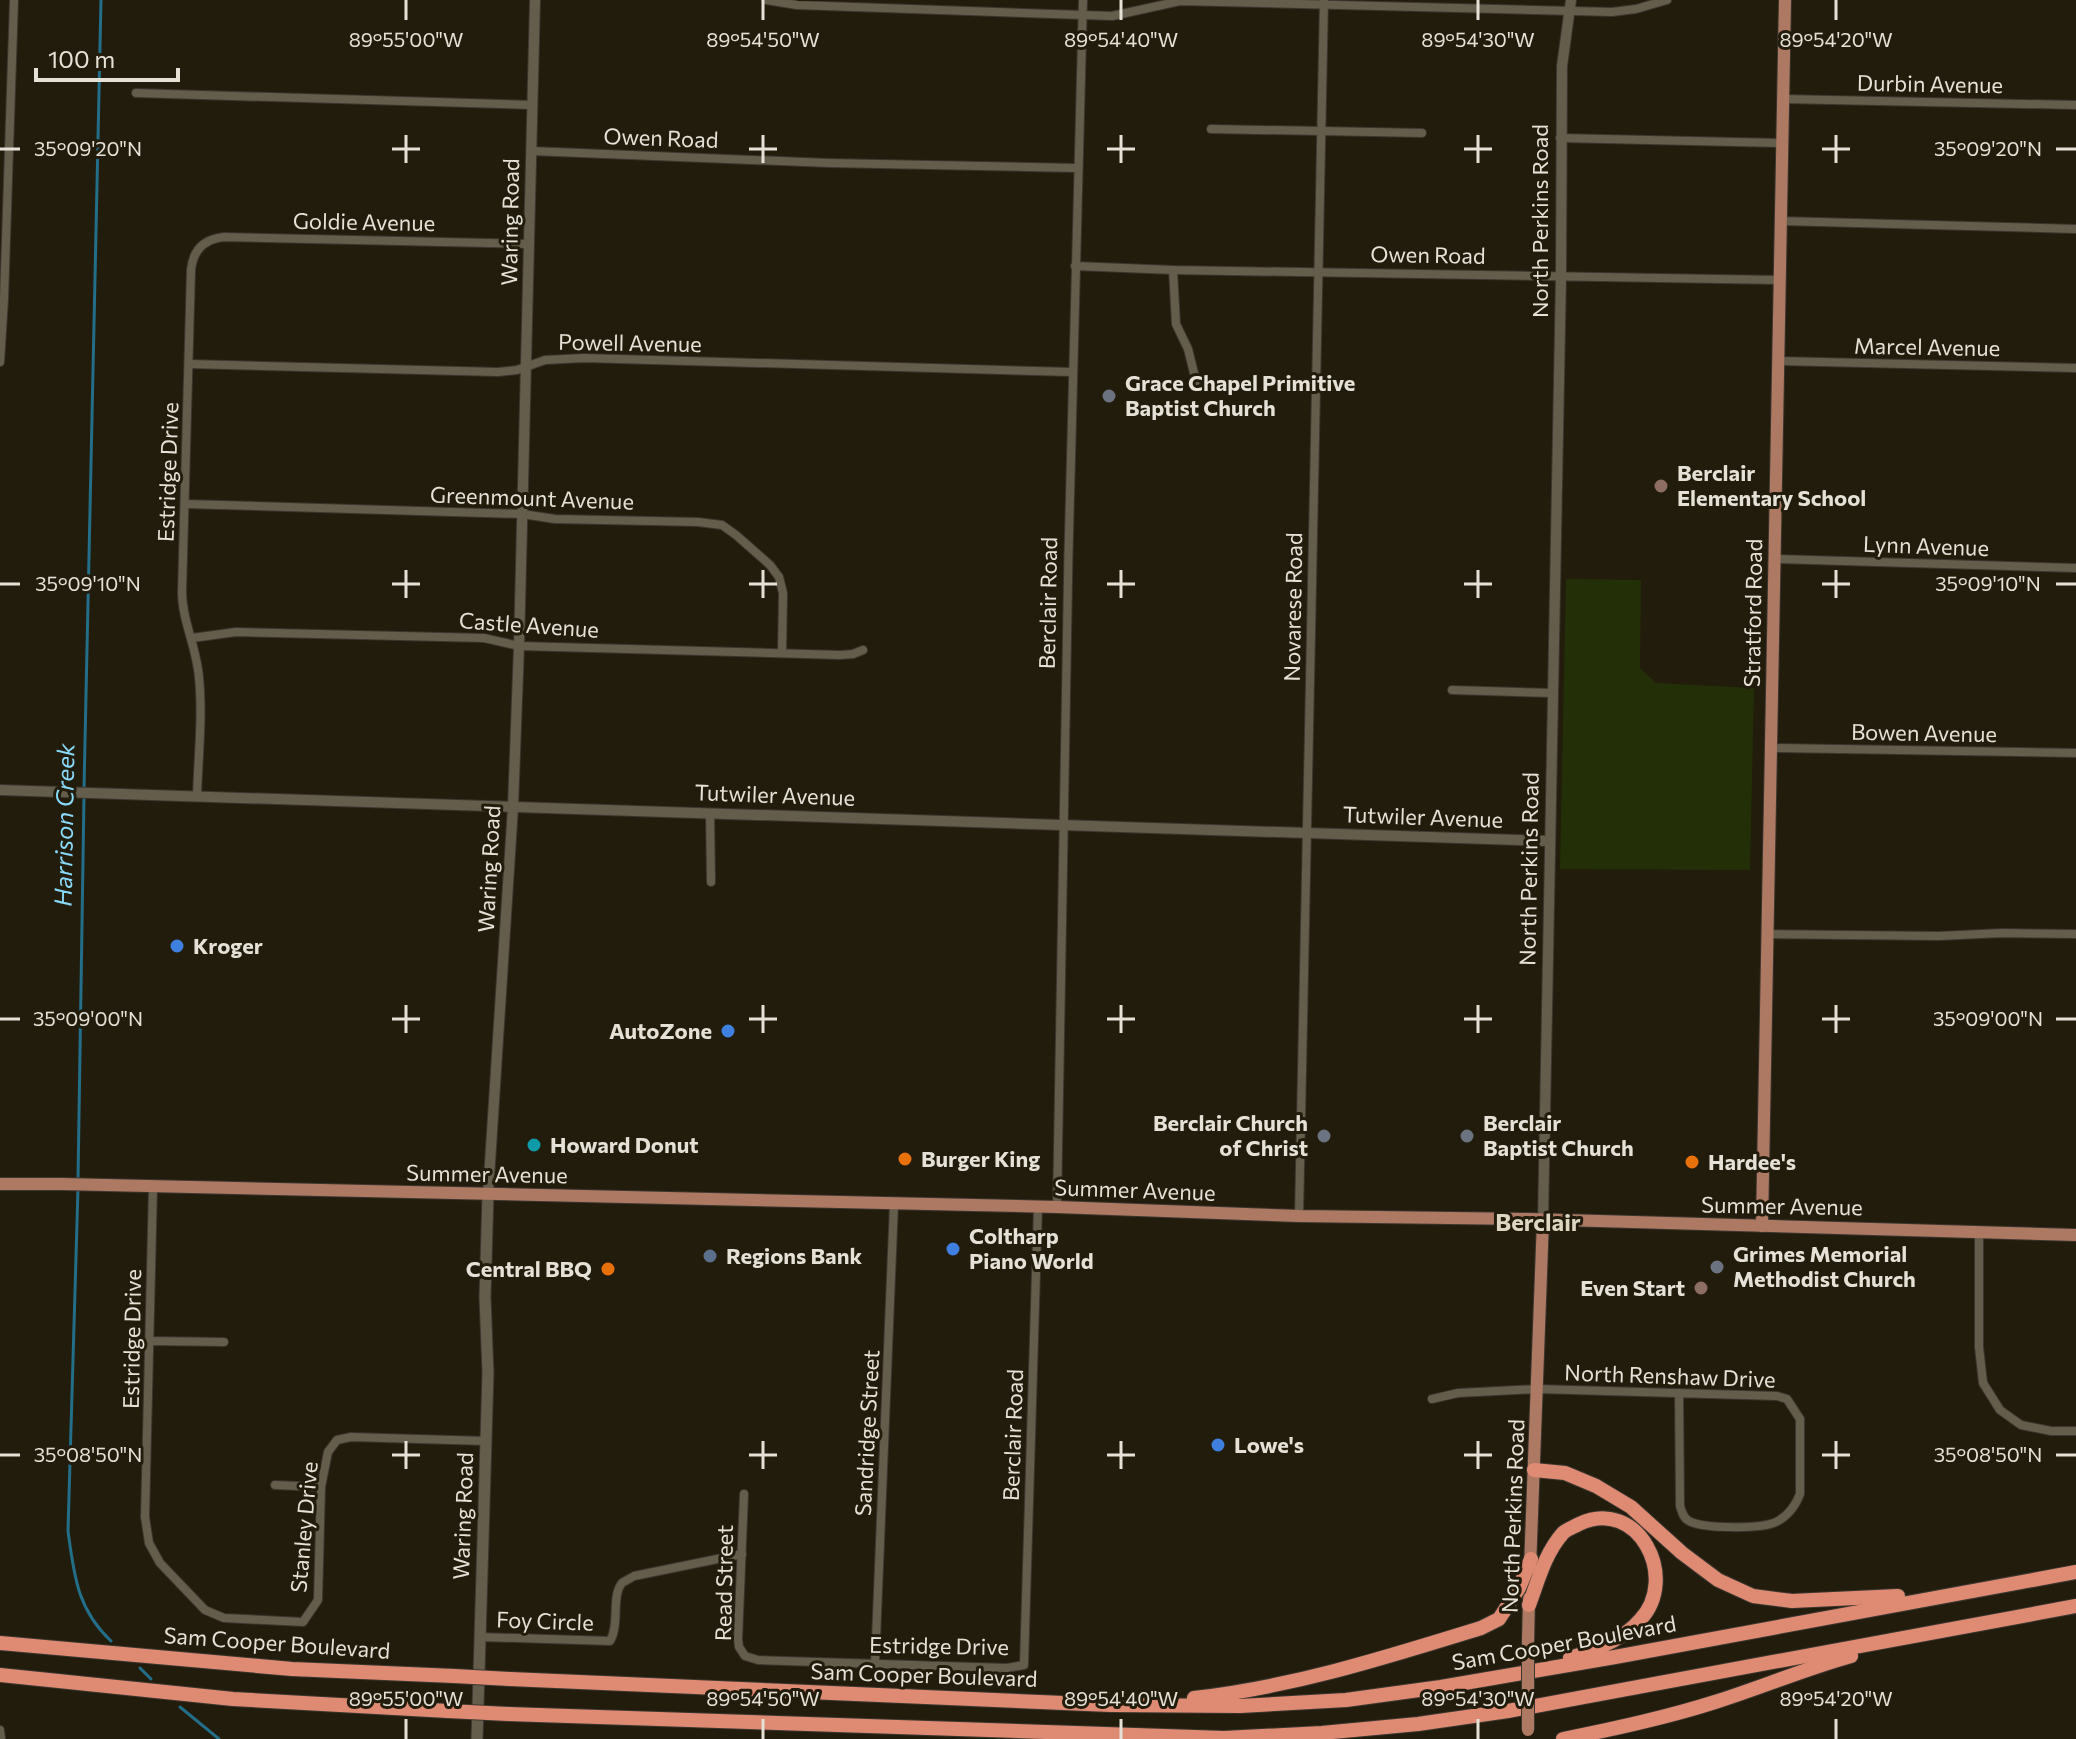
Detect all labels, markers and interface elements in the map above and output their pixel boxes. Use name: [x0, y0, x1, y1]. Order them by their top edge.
text: 89°55'00"W: [349, 27, 463, 51]
text: 89°54'50"W: [706, 27, 820, 51]
text: 89°54'40"W: [1064, 27, 1178, 51]
text: 89°54'30"W: [1421, 27, 1535, 51]
text: 89°54'20"W: [1779, 27, 1893, 51]
scale bar: [36, 32, 178, 82]
text: 100 m: [48, 44, 115, 73]
street label: Durbin Avenue: [1857, 69, 2003, 98]
street label: Owen Road: [603, 122, 719, 153]
street label: North Perkins Road: [1526, 124, 1553, 318]
text: 35°09'20"N: [34, 136, 142, 160]
text: 35°09'20"N: [1934, 136, 2042, 160]
street label: Waring Road: [495, 158, 524, 286]
street label: Goldie Avenue: [293, 207, 435, 236]
street label: Owen Road: [1370, 240, 1486, 269]
street label: Powell Avenue: [558, 328, 702, 357]
street label: Marcel Avenue: [1854, 332, 2000, 361]
place label: Grace Chapel Primitive Baptist Church: [1125, 369, 1355, 421]
marker: Grace Chapel Primitive Baptist Church: [1100, 387, 1118, 405]
street label: Estridge Drive: [152, 402, 183, 542]
place label: Berclair Elementary School: [1677, 459, 1866, 511]
marker: Berclair Elementary School: [1652, 477, 1670, 495]
street label: Greenmount Avenue: [430, 480, 635, 515]
street label: Lynn Avenue: [1863, 530, 1990, 561]
street label: Novarese Road: [1278, 532, 1307, 682]
street label: Berclair Road: [1033, 537, 1062, 669]
street label: Stratford Road: [1738, 538, 1767, 688]
text: 35°09'10"N: [35, 571, 141, 595]
text: 35°09'10"N: [1935, 571, 2041, 595]
street label: Castle Avenue: [458, 606, 600, 643]
street label: Bowen Avenue: [1851, 718, 1997, 747]
water label: Harrison Creek: [48, 742, 79, 907]
street label: North Perkins Road: [1513, 772, 1544, 966]
street label: Tutwiler Avenue: [694, 778, 856, 811]
street label: Tutwiler Avenue: [1342, 800, 1504, 833]
street label: Waring Road: [472, 805, 505, 933]
place label: Kroger: [193, 932, 263, 959]
marker: Kroger: [168, 937, 186, 955]
text: 35°09'00"N: [33, 1006, 143, 1030]
text: 35°09'00"N: [1933, 1006, 2043, 1030]
place label: AutoZone: [609, 1017, 712, 1044]
marker: AutoZone: [719, 1022, 737, 1040]
place label: Berclair Church of Christ: [1153, 1109, 1308, 1161]
place label: Berclair Baptist Church: [1483, 1109, 1634, 1161]
marker: Berclair Church of Christ: [1315, 1127, 1333, 1145]
marker: Berclair Baptist Church: [1458, 1127, 1476, 1145]
place label: Howard Donut: [550, 1131, 699, 1158]
marker: Howard Donut: [525, 1136, 543, 1154]
place label: Burger King: [921, 1145, 1040, 1172]
place label: Hardee's: [1708, 1148, 1796, 1175]
marker: Burger King: [896, 1150, 914, 1168]
marker: Hardee's: [1683, 1153, 1701, 1171]
street label: Summer Avenue: [406, 1159, 568, 1188]
street label: Summer Avenue: [1054, 1173, 1216, 1206]
street label: Summer Avenue: [1701, 1191, 1863, 1220]
district label: Berclair: [1495, 1207, 1581, 1236]
place label: Coltharp Piano World: [969, 1222, 1094, 1274]
marker: Coltharp Piano World: [944, 1240, 962, 1258]
place label: Grimes Memorial Methodist Church: [1733, 1240, 1916, 1292]
place label: Regions Bank: [726, 1242, 862, 1269]
marker: Regions Bank: [701, 1247, 719, 1265]
place label: Central BBQ: [466, 1255, 592, 1282]
marker: Grimes Memorial Methodist Church: [1708, 1258, 1726, 1276]
marker: Central BBQ: [599, 1260, 617, 1278]
street label: Estridge Drive: [117, 1269, 146, 1409]
place label: Even Start: [1580, 1274, 1685, 1301]
marker: Even Start: [1692, 1279, 1710, 1297]
street label: Sandridge Street: [849, 1349, 884, 1517]
street label: North Renshaw Drive: [1564, 1358, 1776, 1393]
street label: Berclair Road: [997, 1368, 1028, 1502]
street label: North Perkins Road: [1496, 1419, 1529, 1613]
place label: Lowe's: [1234, 1431, 1304, 1458]
marker: Lowe's: [1209, 1436, 1227, 1454]
text: 35°08'50"N: [34, 1442, 142, 1466]
text: 35°08'50"N: [1934, 1442, 2042, 1466]
street label: Waring Road: [447, 1452, 478, 1580]
street label: Stanley Drive: [284, 1460, 323, 1594]
street label: Read Street: [709, 1525, 738, 1641]
street label: Foy Circle: [496, 1605, 594, 1636]
street label: Sam Cooper Boulevard: [1450, 1610, 1678, 1676]
street label: Sam Cooper Boulevard: [163, 1621, 391, 1664]
street label: Estridge Drive: [869, 1631, 1009, 1660]
street label: Sam Cooper Boulevard: [810, 1657, 1038, 1692]
text: 89°55'00"W: [349, 1686, 463, 1710]
text: 89°54'50"W: [706, 1686, 820, 1710]
text: 89°54'40"W: [1064, 1686, 1178, 1710]
text: 89°54'30"W: [1421, 1686, 1535, 1710]
text: 89°54'20"W: [1779, 1686, 1893, 1710]

